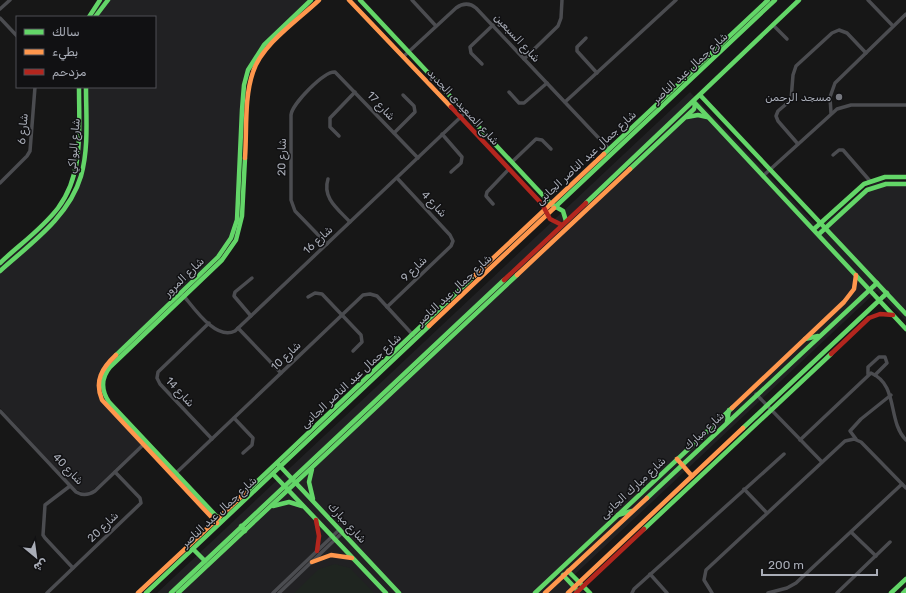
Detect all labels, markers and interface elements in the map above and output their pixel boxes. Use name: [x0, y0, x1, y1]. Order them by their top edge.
street label: شارع السبعين: [490, 11, 543, 66]
legend: [16, 16, 156, 88]
text: سالك: [52, 25, 80, 39]
street label: شارع جمال عبد الناصر: [649, 30, 732, 108]
text: بطيء: [52, 45, 78, 61]
text: مزدحم: [52, 65, 87, 80]
street label: شارع الصعيدى الجديد: [423, 66, 502, 149]
street label: شارع 17: [363, 89, 398, 125]
place label: مسجد الرحمن: [765, 91, 831, 104]
marker: مسجد الرحمن: [834, 92, 844, 102]
street label: شارع جمال عبد الناصر الجانبى: [533, 108, 640, 209]
street label: شارع 6: [15, 113, 33, 145]
street label: شارع البواكي: [65, 118, 85, 174]
street label: شارع 20: [275, 138, 291, 176]
street label: شارع 4: [417, 188, 449, 221]
street label: شارع 16: [300, 223, 337, 258]
street label: شارع جمال عبد الناصر: [413, 252, 496, 330]
street label: شارع 9: [398, 254, 431, 286]
street label: شارع المرور: [160, 255, 208, 301]
street label: شارع جمال عبد الناصر الجانبى: [298, 331, 405, 432]
street label: شارع 10: [268, 339, 305, 375]
street label: شارع 14: [161, 374, 197, 411]
street label: شارع مبارك: [681, 409, 728, 454]
street label: شارع 40: [49, 451, 86, 489]
street label: شارع مبارك الجانبى: [598, 454, 670, 523]
street label: شارع جمال عبد الناصر: [178, 474, 261, 552]
street label: شارع مبارك: [324, 500, 369, 547]
street label: شارع 20: [85, 509, 123, 546]
north arrow: [16, 537, 56, 577]
scale bar: [762, 551, 877, 577]
text: ش: [31, 556, 50, 574]
text: 200 m: [768, 558, 804, 572]

